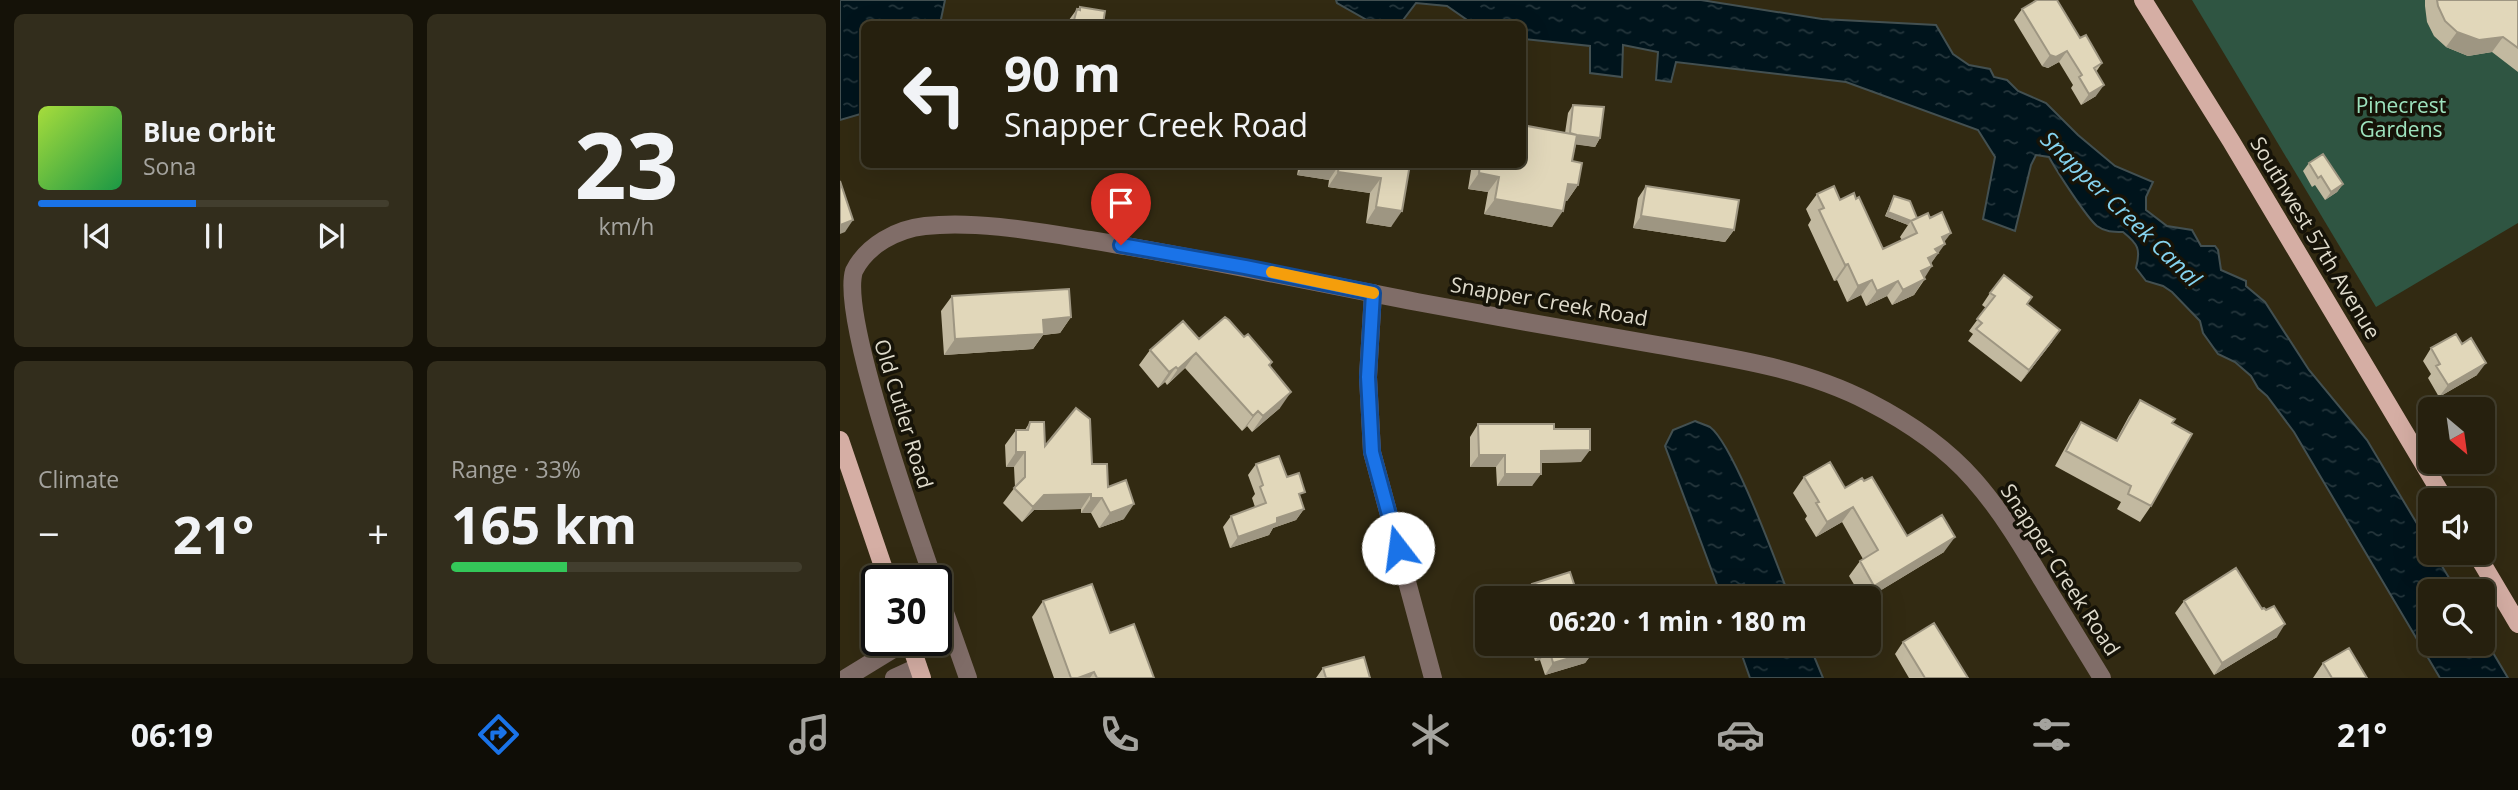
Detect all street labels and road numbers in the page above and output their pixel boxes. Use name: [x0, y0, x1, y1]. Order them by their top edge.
street label: Southwest 57th Avenue: [2244, 131, 2387, 344]
street label: Snapper Creek Road: [1448, 270, 1650, 332]
street label: Old Cutler Road: [868, 336, 940, 492]
street label: Snapper Creek Road: [1995, 478, 2127, 661]

